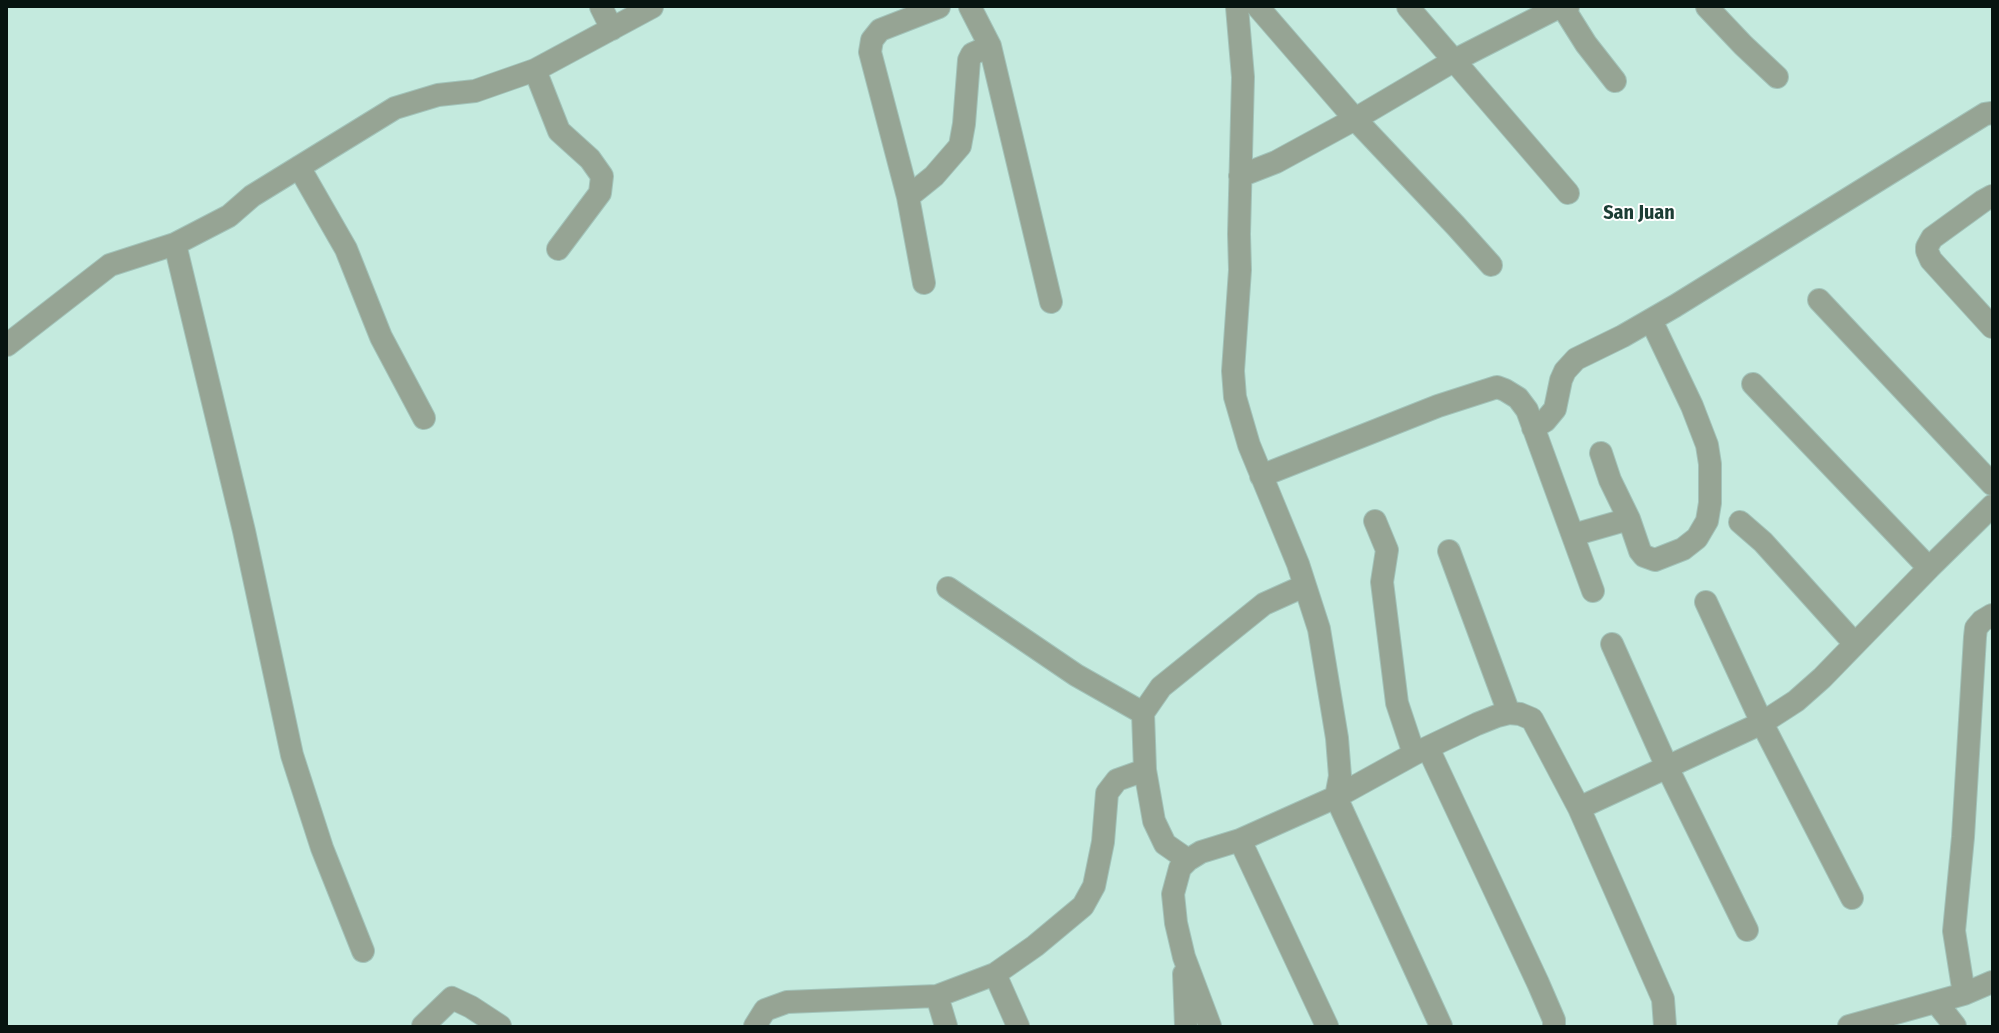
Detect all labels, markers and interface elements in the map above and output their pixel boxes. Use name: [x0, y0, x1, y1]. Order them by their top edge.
district label: San Juan: [1603, 201, 1675, 225]

